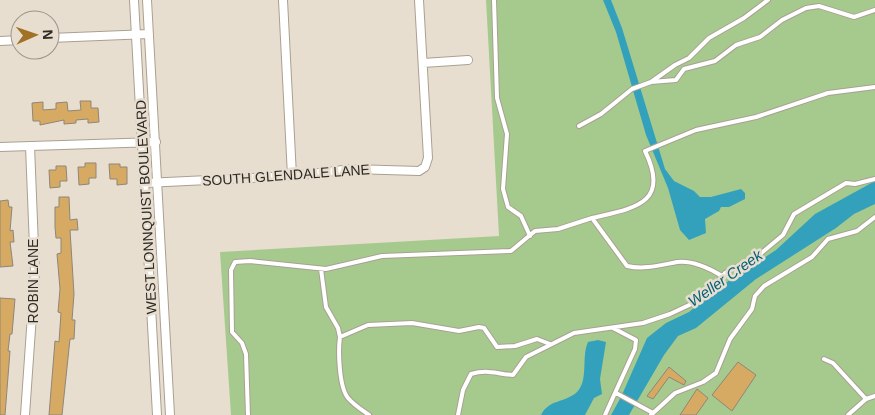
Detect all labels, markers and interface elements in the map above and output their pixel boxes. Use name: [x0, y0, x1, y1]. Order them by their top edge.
north arrow: [10, 10, 60, 60]
text: N: [40, 29, 56, 40]
street label: WEST LONNQUIST BOULEVARD: [132, 99, 160, 315]
street label: SOUTH GLENDALE LANE: [202, 161, 370, 189]
street label: ROBIN LANE: [25, 239, 41, 323]
water label: Weller Creek: [685, 245, 766, 310]

